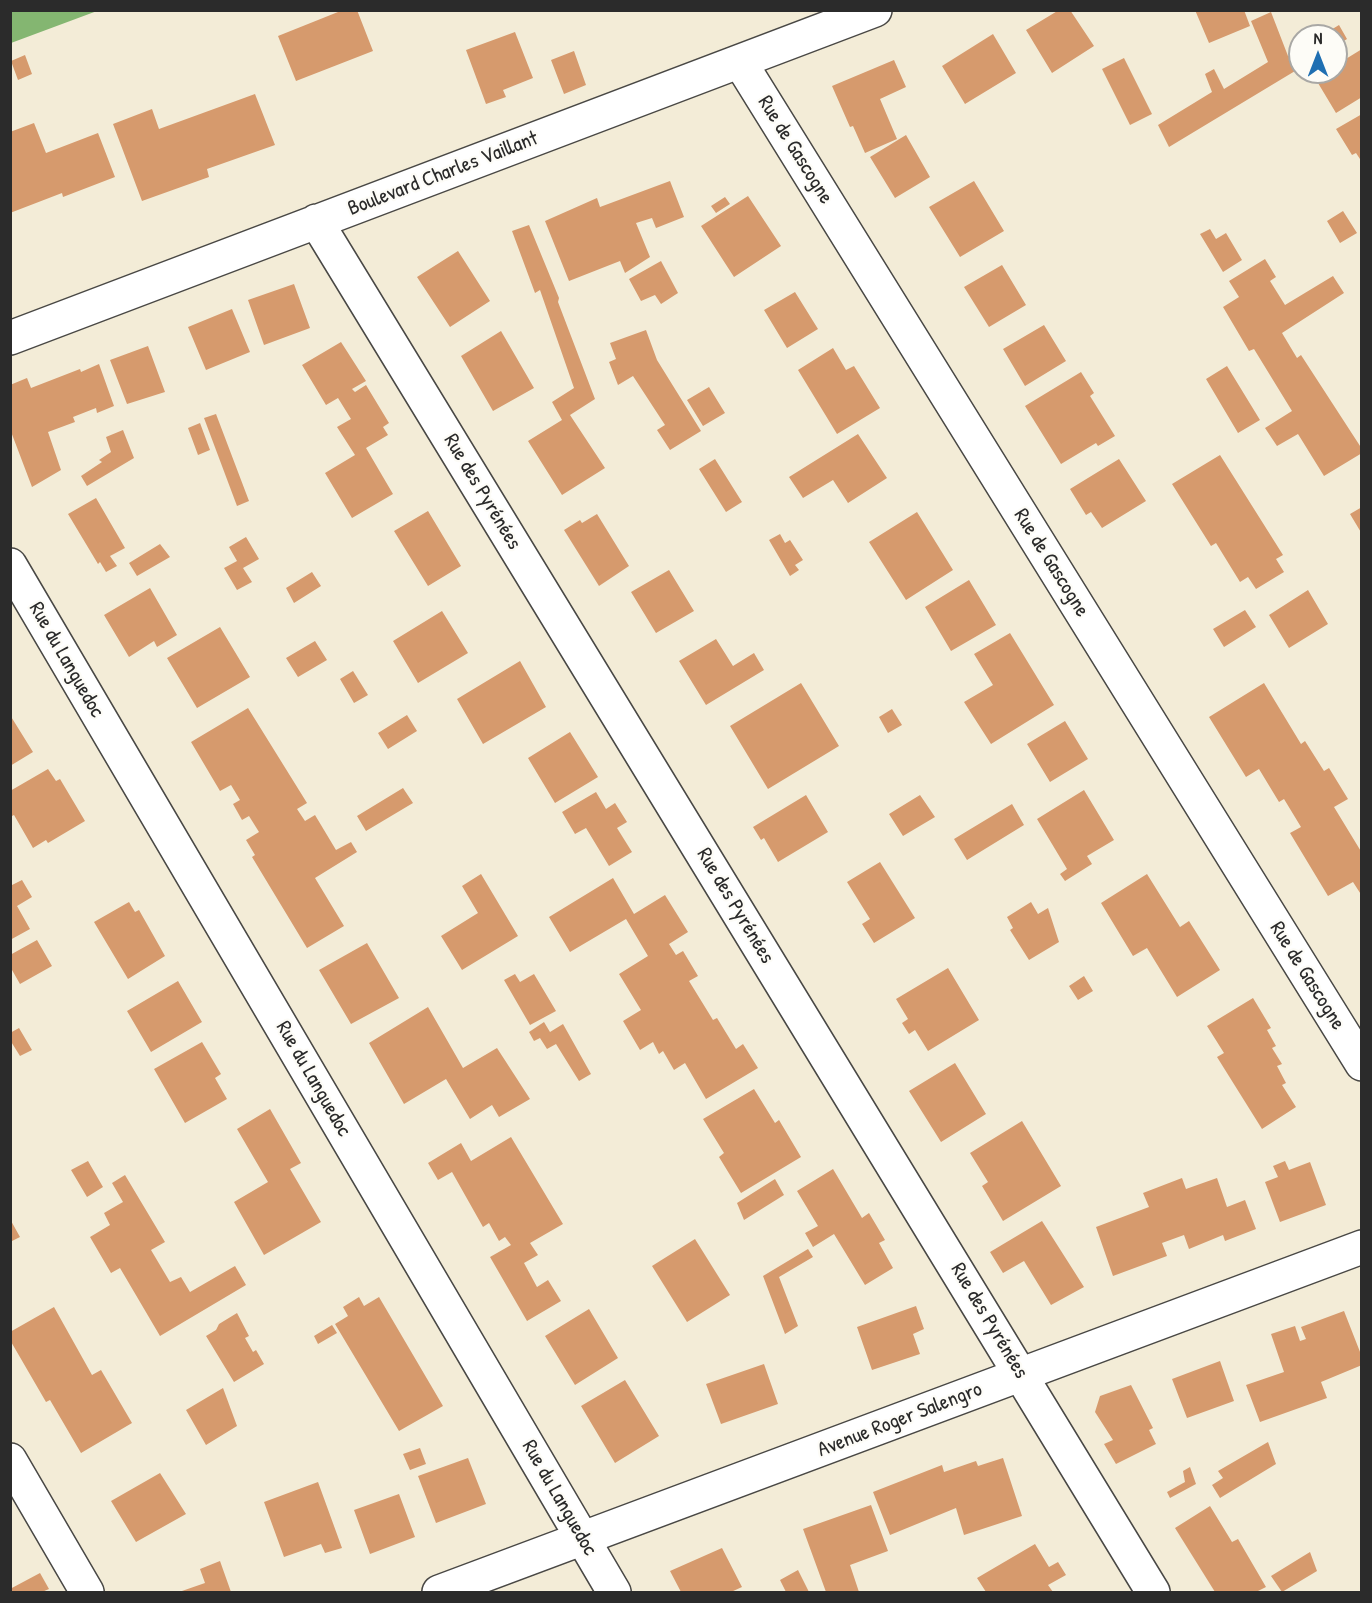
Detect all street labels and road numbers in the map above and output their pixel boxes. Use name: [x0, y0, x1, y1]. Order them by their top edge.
street label: Rue de Gascogne: [752, 91, 838, 209]
street label: Boulevard Charles Vaillant: [344, 126, 542, 222]
street label: Rue des Pyrénées: [438, 430, 526, 554]
street label: Rue de Gascogne: [1008, 504, 1094, 622]
street label: Rue du Languedoc: [23, 598, 109, 722]
street label: Rue des Pyrénées: [691, 844, 779, 968]
street label: Rue de Gascogne: [1264, 917, 1350, 1035]
street label: Rue du Languedoc: [270, 1017, 356, 1141]
street label: Rue des Pyrénées: [945, 1259, 1033, 1383]
street label: Avenue Roger Salengro: [814, 1377, 986, 1463]
street label: Rue du Languedoc: [516, 1436, 602, 1560]

